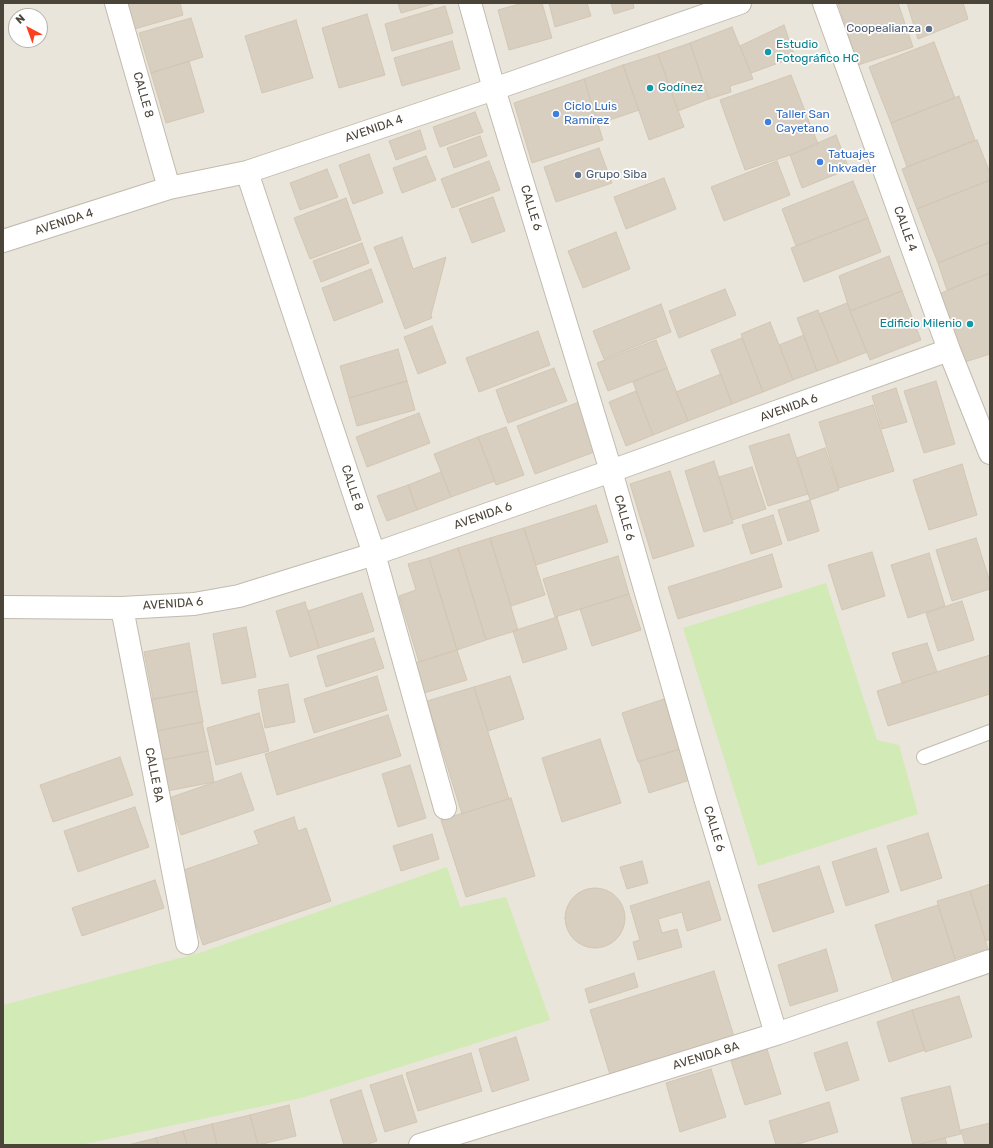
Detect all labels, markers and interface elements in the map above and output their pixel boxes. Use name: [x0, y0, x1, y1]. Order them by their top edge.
north arrow: [8, 8, 48, 48]
text: N: [13, 12, 28, 27]
place label: Coopealianza: [846, 22, 921, 36]
marker: Coopealianza: [924, 24, 934, 34]
place label: Estudio Fotográfico HC: [776, 38, 859, 66]
marker: Estudio Fotográfico HC: [763, 47, 773, 57]
street label: CALLE 8: [130, 70, 156, 120]
place label: Godínez: [658, 81, 703, 95]
marker: Godínez: [645, 83, 655, 93]
place label: Ciclo Luis Ramírez: [564, 100, 617, 128]
place label: Taller San Cayetano: [776, 108, 830, 136]
marker: Ciclo Luis Ramírez: [551, 109, 561, 119]
street label: AVENIDA 4: [343, 112, 405, 146]
marker: Taller San Cayetano: [763, 117, 773, 127]
place label: Tatuajes Inkvader: [828, 148, 876, 176]
marker: Tatuajes Inkvader: [815, 157, 825, 167]
place label: Grupo Siba: [586, 168, 647, 182]
marker: Grupo Siba: [573, 170, 583, 180]
street label: CALLE 6: [517, 183, 545, 233]
street label: CALLE 4: [890, 204, 920, 254]
street label: AVENIDA 4: [33, 206, 95, 238]
place label: Edificio Milenio: [880, 317, 962, 331]
marker: Edificio Milenio: [965, 319, 975, 329]
street label: AVENIDA 6: [758, 391, 820, 425]
street label: CALLE 8: [338, 463, 366, 513]
street label: CALLE 6: [611, 493, 637, 543]
street label: AVENIDA 6: [452, 499, 514, 533]
street label: AVENIDA 6: [142, 595, 204, 613]
street label: CALLE 8A: [142, 746, 166, 804]
street label: CALLE 6: [700, 804, 728, 854]
street label: AVENIDA 8A: [671, 1039, 741, 1073]

